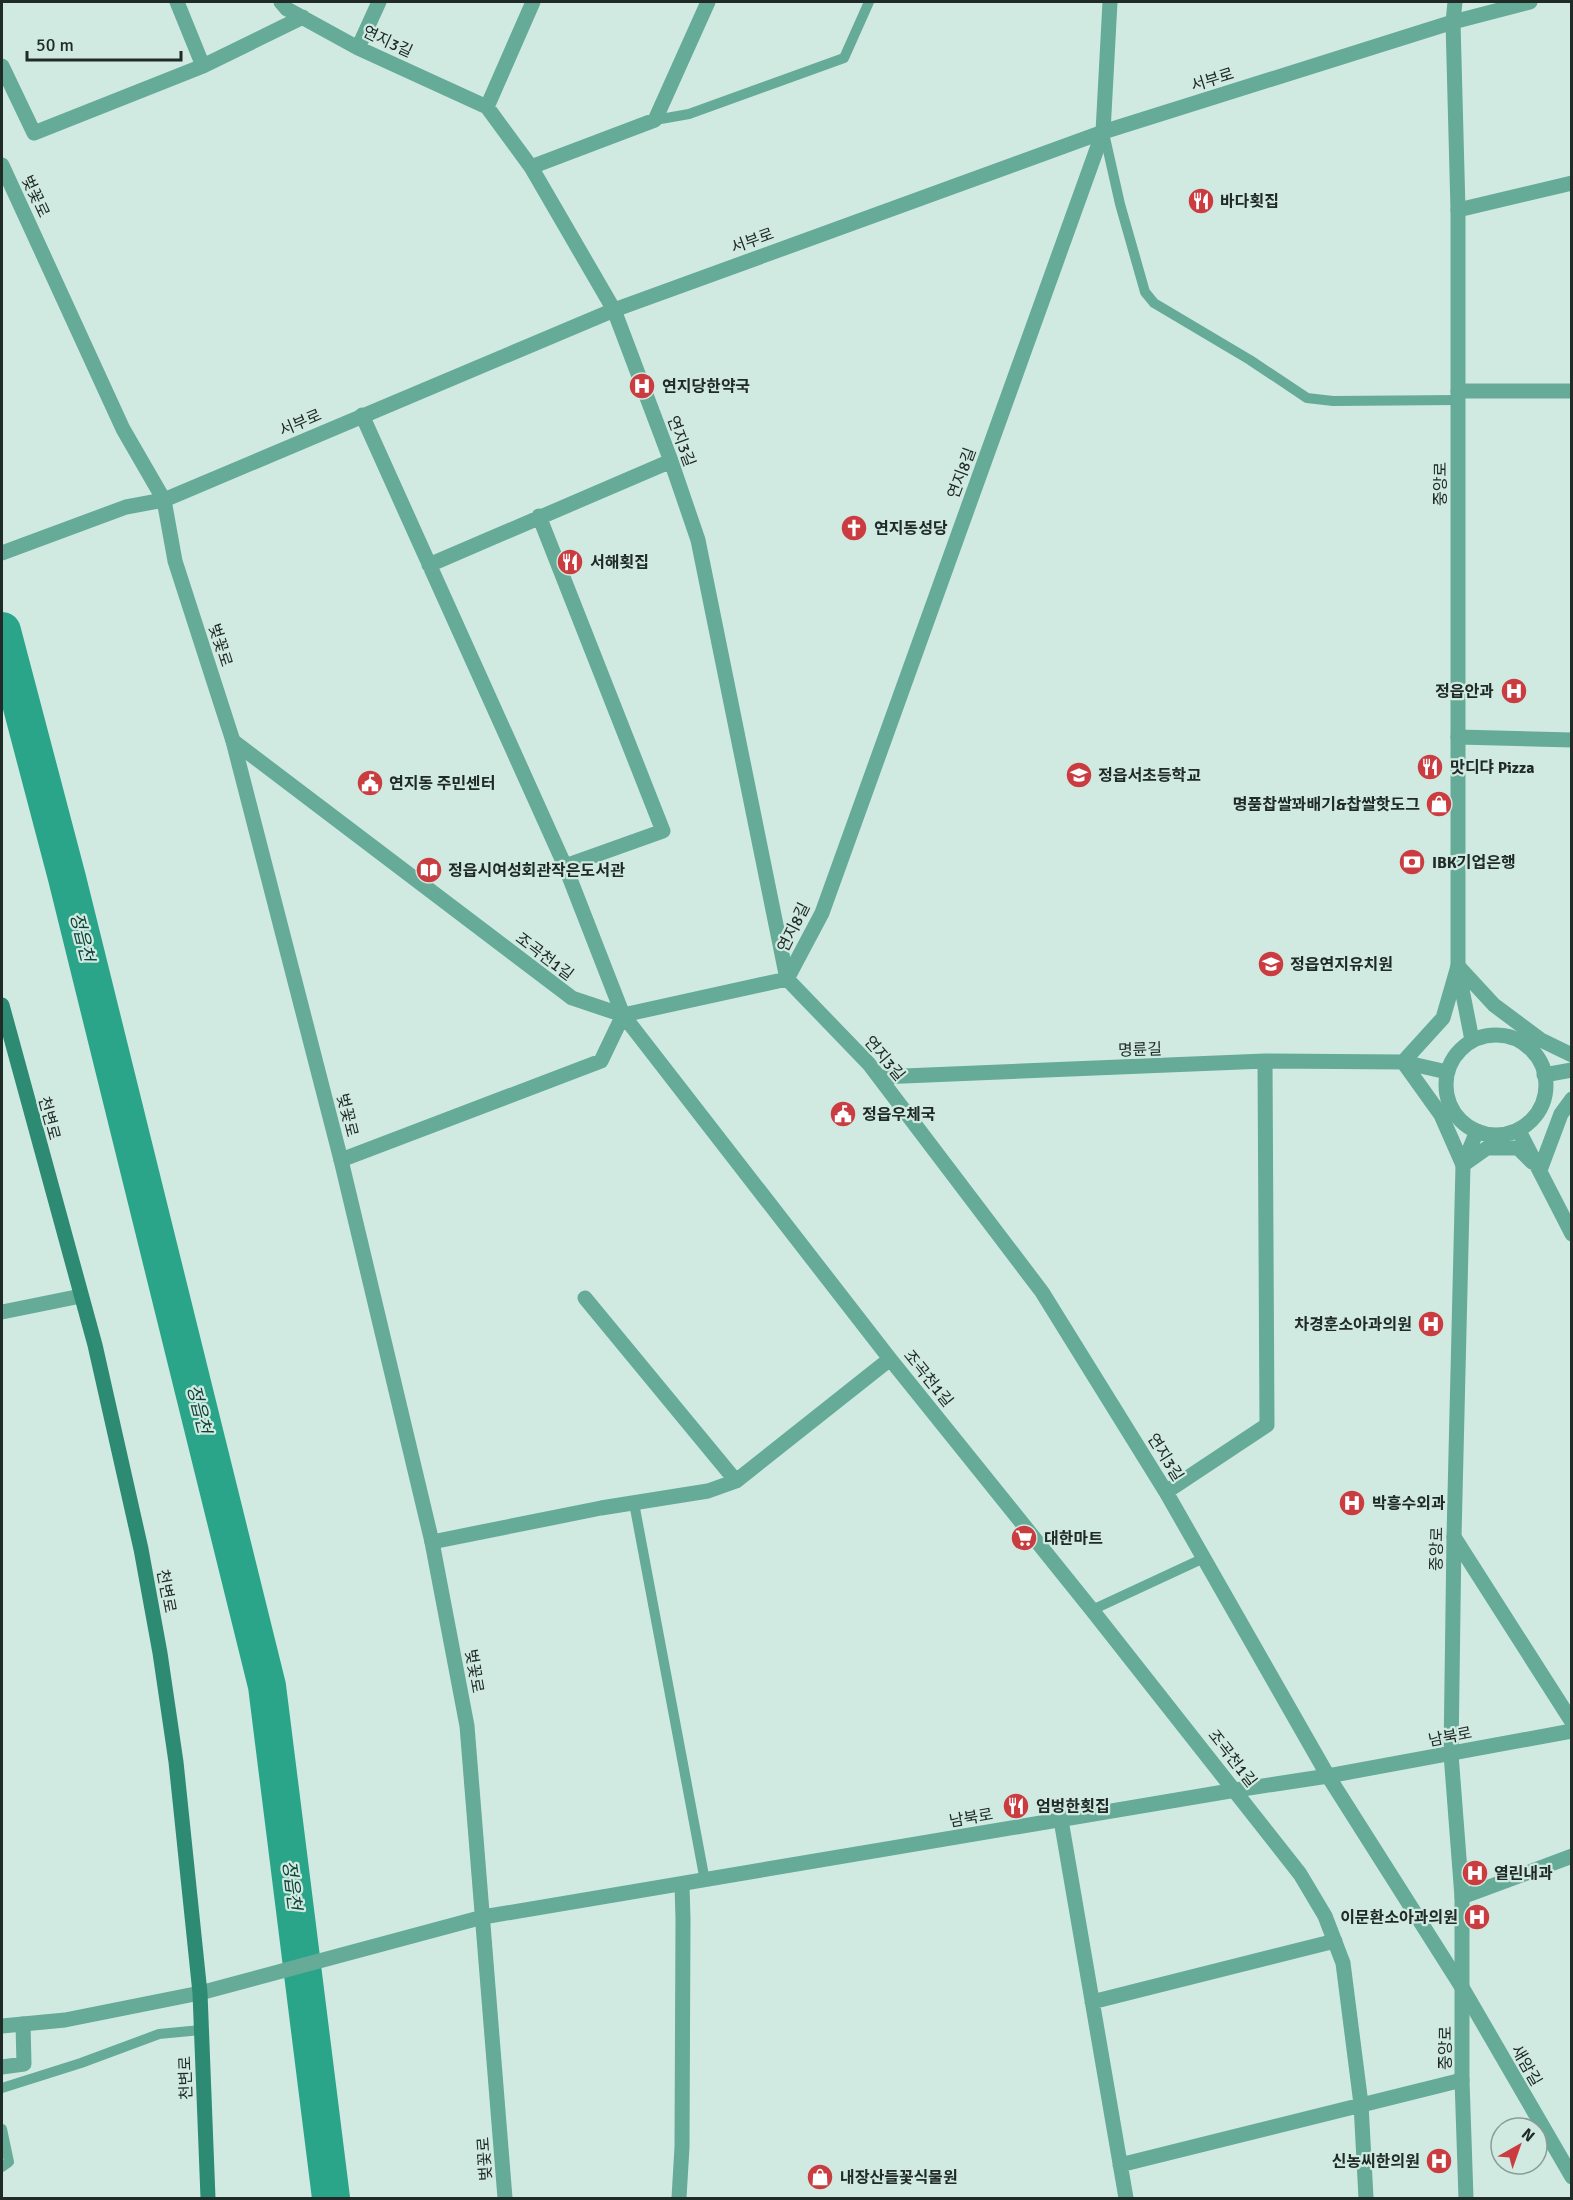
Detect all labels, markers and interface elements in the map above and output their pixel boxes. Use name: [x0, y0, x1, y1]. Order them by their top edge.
street label: 연지3길: [359, 22, 416, 62]
scale bar: [27, 24, 182, 62]
text: 50 m: [36, 34, 74, 56]
street label: 서부로: [1188, 64, 1237, 96]
street label: 벚꽃로: [17, 172, 54, 221]
restaurant icon: 바다횟집: [1186, 186, 1216, 216]
place label: 바다횟집: [1220, 192, 1279, 212]
street label: 서부로: [728, 224, 777, 258]
hospital icon: 연지당한약국: [627, 371, 657, 401]
place label: 연지당한약국: [662, 377, 750, 397]
street label: 서부로: [276, 405, 325, 441]
street label: 연지3길: [663, 413, 699, 470]
street label: 연지8길: [944, 445, 980, 502]
street label: 중앙로: [1431, 462, 1451, 506]
church icon: 연지동성당: [839, 513, 869, 543]
place label: 연지동성당: [874, 519, 948, 539]
restaurant icon: 서해횟집: [555, 547, 585, 577]
place label: 서해횟집: [590, 553, 649, 573]
street label: 벚꽃로: [204, 621, 236, 670]
hospital icon: 정읍안과: [1499, 676, 1529, 706]
place label: 정읍안과: [1435, 682, 1494, 702]
restaurant icon: 맛디댜 Pizza: [1415, 752, 1445, 782]
place label: 맛디댜 Pizza: [1450, 758, 1534, 778]
school or university icon: 정읍서초등학교: [1064, 760, 1094, 790]
place label: 정읍서초등학교: [1098, 766, 1201, 786]
public building icon: 연지동 주민센터: [355, 768, 385, 798]
place label: 연지동 주민센터: [389, 774, 496, 794]
shop icon: 명품찹쌀꽈배기&찹쌀핫도그: [1424, 789, 1454, 819]
place label: 명품찹쌀꽈배기&찹쌀핫도그: [1233, 795, 1420, 815]
bank icon: IBK기업은행: [1397, 847, 1427, 877]
place label: IBK기업은행: [1432, 853, 1516, 873]
library icon: 정읍시여성회관작은도서관: [414, 855, 444, 885]
place label: 정읍시여성회관작은도서관: [448, 861, 625, 881]
street label: 연지8길: [773, 899, 814, 956]
water label: 정읍천: [65, 910, 99, 966]
street label: 조곡천1길: [511, 928, 577, 985]
school or university icon: 정읍연지유치원: [1256, 949, 1286, 979]
place label: 정읍연지유치원: [1290, 955, 1393, 975]
street label: 연지3길: [860, 1032, 909, 1085]
street label: 명륜길: [1118, 1039, 1162, 1061]
street label: 벚꽃로: [332, 1091, 362, 1139]
street label: 천변로: [34, 1094, 64, 1142]
public building icon: 정읍우체국: [828, 1099, 858, 1129]
place label: 정읍우체국: [862, 1105, 936, 1125]
hospital icon: 차경훈소아과의원: [1416, 1309, 1446, 1339]
place label: 차경훈소아과의원: [1294, 1315, 1412, 1335]
street label: 조곡천1길: [899, 1346, 957, 1411]
water label: 정읍천: [182, 1382, 216, 1438]
street label: 연지3길: [1143, 1430, 1188, 1485]
hospital icon: 박흥수외과: [1337, 1488, 1367, 1518]
place label: 박흥수외과: [1372, 1494, 1446, 1514]
supermarket icon: 대한마트: [1009, 1523, 1039, 1553]
street label: 중앙로: [1427, 1526, 1447, 1571]
place label: 대한마트: [1044, 1529, 1103, 1549]
street label: 천변로: [152, 1568, 180, 1615]
street label: 벚꽃로: [460, 1648, 488, 1695]
street label: 남북로: [1427, 1723, 1474, 1751]
street label: 조곡천1길: [1204, 1726, 1261, 1791]
restaurant icon: 엄벙한횟집: [1001, 1791, 1031, 1821]
place label: 엄벙한횟집: [1036, 1797, 1110, 1817]
street label: 남북로: [948, 1804, 995, 1832]
hospital icon: 열린내과: [1460, 1858, 1490, 1888]
water label: 정읍천: [278, 1859, 306, 1913]
place label: 열린내과: [1494, 1864, 1553, 1884]
hospital icon: 이문환소아과의원: [1462, 1902, 1492, 1932]
place label: 이문환소아과의원: [1340, 1908, 1458, 1928]
street label: 중앙로: [1436, 2026, 1456, 2070]
street label: 새암길: [1506, 2041, 1546, 2090]
street label: 천변로: [175, 2055, 197, 2100]
north arrow: [1489, 2116, 1549, 2176]
text: N: [1517, 2124, 1539, 2147]
street label: 벚꽃로: [473, 2136, 497, 2182]
hospital icon: 신농씨한의원: [1424, 2146, 1454, 2176]
place label: 신농씨한의원: [1332, 2152, 1420, 2172]
shop icon: 내장산들꽃식물원: [805, 2162, 835, 2192]
place label: 내장산들꽃식물원: [840, 2168, 958, 2188]

